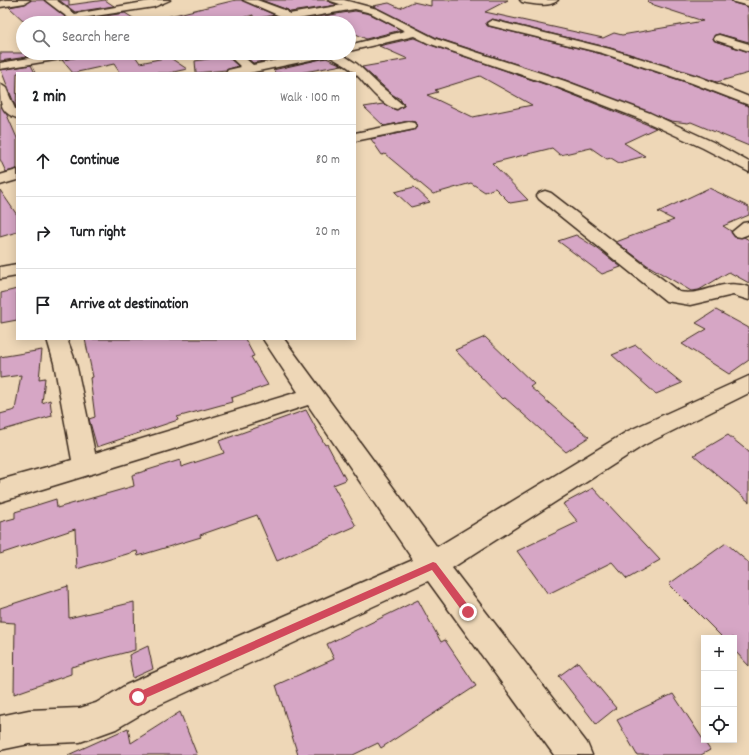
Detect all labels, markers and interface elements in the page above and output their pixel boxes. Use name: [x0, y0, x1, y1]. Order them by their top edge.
search box: [16, 16, 356, 60]
icon: search: [30, 27, 52, 49]
text: Search here: [62, 27, 130, 49]
text: 2 min: [32, 86, 66, 110]
text: Walk · 100 m: [280, 89, 340, 108]
icon: ahead: [32, 150, 54, 172]
text: Continue: [70, 150, 119, 172]
text: 80 m: [316, 151, 340, 170]
icon: right: [32, 222, 54, 244]
text: Turn right: [70, 222, 126, 244]
text: 20 m: [315, 223, 340, 242]
icon: arrive: [32, 294, 54, 316]
text: Arrive at destination: [70, 294, 188, 316]
route end: [459, 603, 477, 621]
map controls: [701, 635, 737, 743]
button: +: [701, 635, 737, 671]
button: −: [701, 671, 737, 707]
route start: [129, 688, 147, 706]
button: locate: [701, 707, 737, 743]

